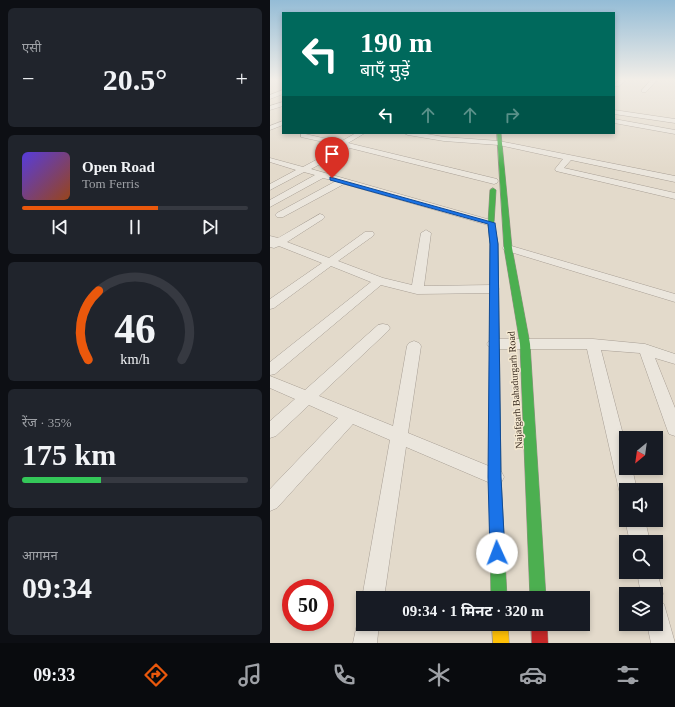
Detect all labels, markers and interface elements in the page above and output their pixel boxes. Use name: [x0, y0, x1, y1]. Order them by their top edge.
text: 190 m: [360, 27, 432, 58]
icon: left: [294, 28, 346, 80]
text: एसी: [22, 40, 41, 55]
text: बाएँ मुड़ें: [360, 60, 410, 80]
text: 20.5°: [103, 63, 167, 96]
text: −: [22, 66, 34, 91]
text: +: [236, 66, 248, 91]
icon: left: [375, 104, 397, 126]
icon: ahead: [417, 104, 439, 126]
icon: ahead: [459, 104, 481, 126]
icon: right: [501, 104, 523, 126]
pin: [315, 137, 349, 178]
icon: arrive: [321, 143, 343, 165]
text: Open Road: [82, 159, 155, 175]
text: Tom Ferris: [82, 176, 139, 191]
icon: previous: [49, 216, 71, 238]
icon: pause: [124, 216, 146, 238]
icon: next: [199, 216, 221, 238]
text: 46: [114, 305, 156, 351]
street label: Najafgarh Bahadurgarh Road: [505, 331, 525, 449]
text: km/h: [120, 350, 150, 366]
text: रेंज · 35%: [22, 415, 72, 430]
north arrow: [619, 431, 663, 475]
map controls: [619, 431, 663, 631]
text: 175 km: [22, 438, 116, 471]
button: sound: [619, 483, 663, 527]
position arrow: [476, 532, 518, 574]
button: search: [619, 535, 663, 579]
text: आगमन: [22, 548, 58, 563]
text: 09:34: [22, 571, 92, 604]
speed limit sign: 50: [282, 579, 334, 631]
button: layers: [619, 587, 663, 631]
text: 09:34 · 1 मिनट · 320 m: [402, 603, 544, 619]
icon: directions: [142, 661, 170, 689]
icon: music: [236, 661, 264, 689]
icon: phone: [330, 661, 358, 689]
icon: climate: [425, 661, 453, 689]
icon: car: [519, 661, 547, 689]
icon: filters: [614, 661, 642, 689]
text: 09:33: [33, 665, 75, 685]

